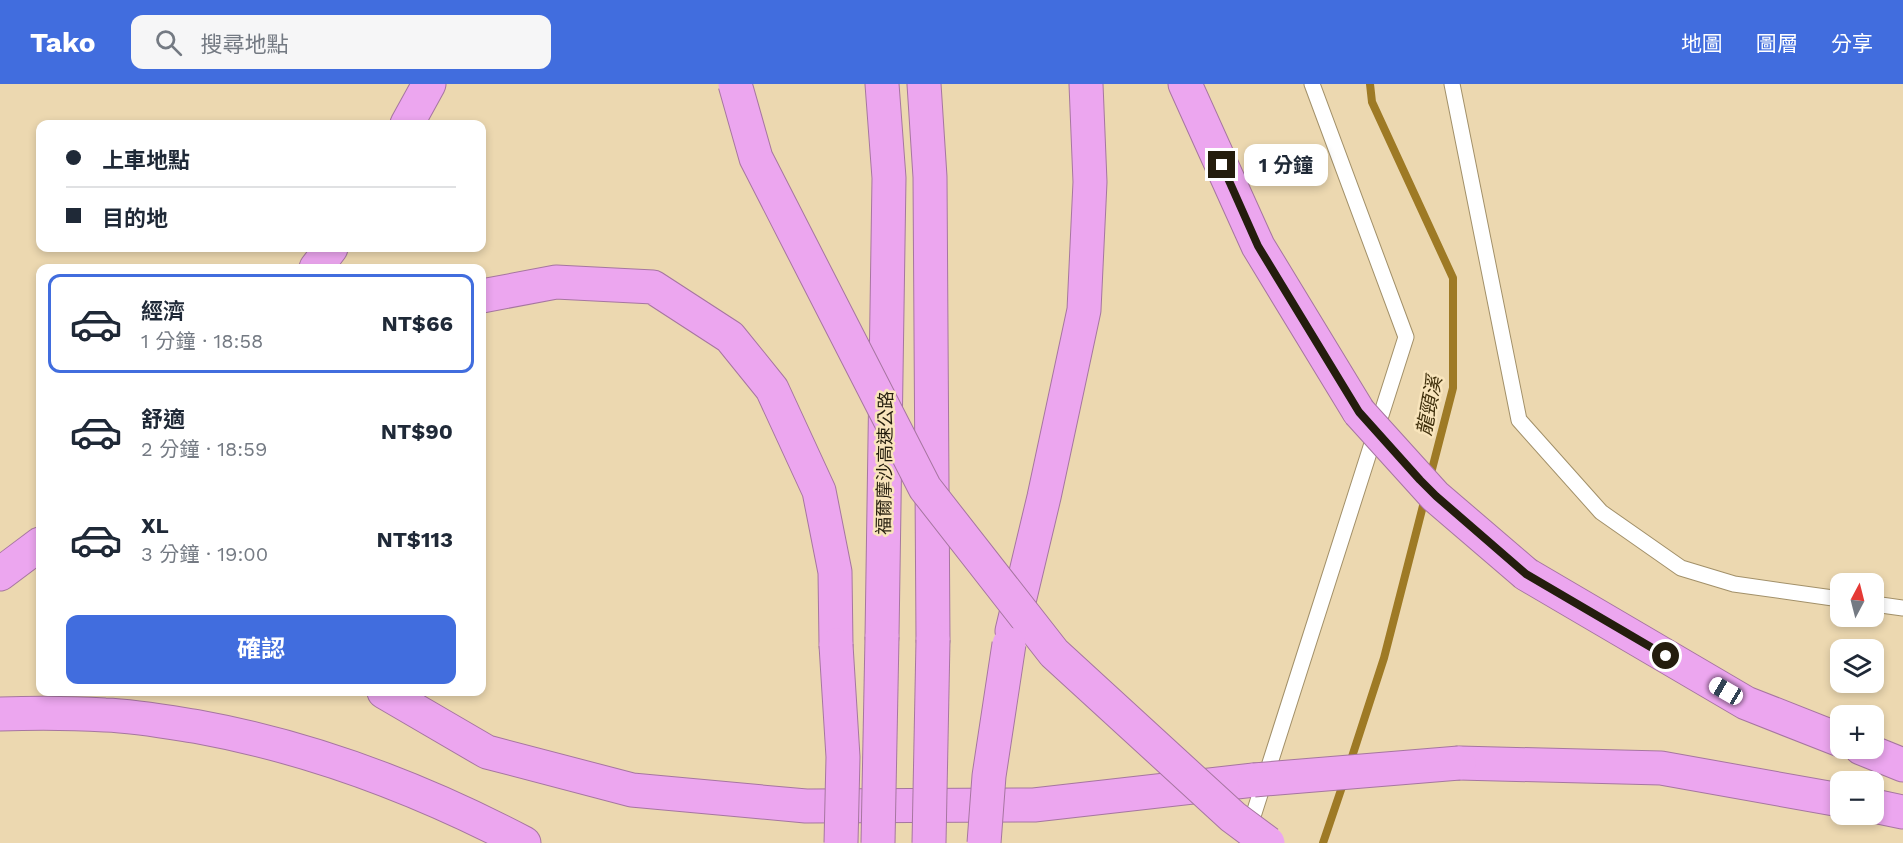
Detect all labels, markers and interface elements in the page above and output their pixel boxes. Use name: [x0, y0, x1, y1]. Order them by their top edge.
search box: [131, 15, 551, 69]
text: Tako: [30, 26, 95, 59]
icon: search: [152, 26, 185, 59]
text: 地圖: [1681, 31, 1723, 56]
text: 圖層: [1756, 31, 1798, 56]
text: 分享: [1831, 31, 1873, 56]
text: 搜尋地點: [200, 32, 288, 57]
callout: 1 分鐘: [1243, 144, 1327, 186]
text: 上車地點: [102, 148, 190, 173]
route end: [1208, 151, 1235, 178]
text: 1 分鐘: [1259, 153, 1313, 177]
text: 目的地: [102, 206, 168, 231]
icon: car: [69, 297, 123, 351]
text: 經濟: [141, 299, 185, 324]
text: NT$66: [381, 311, 453, 336]
text: 1 分鐘 · 18:58: [141, 329, 263, 353]
water label: 龍頸溪: [1411, 371, 1447, 438]
street label: 福爾摩沙高速公路: [873, 391, 896, 535]
icon: car: [69, 405, 123, 459]
text: 舒適: [141, 407, 185, 432]
text: NT$90: [381, 419, 453, 444]
text: 2 分鐘 · 18:59: [141, 437, 267, 461]
icon: car: [69, 513, 123, 567]
text: XL: [141, 513, 169, 538]
text: NT$113: [376, 527, 453, 552]
text: 3 分鐘 · 19:00: [141, 542, 268, 566]
north arrow: [1830, 573, 1884, 627]
map controls: [1830, 573, 1884, 825]
button: 確認: [66, 615, 456, 684]
button: layers: [1830, 639, 1884, 693]
route start: [1652, 642, 1679, 669]
car: [1706, 674, 1746, 708]
button: +: [1830, 705, 1884, 759]
button: −: [1830, 771, 1884, 825]

